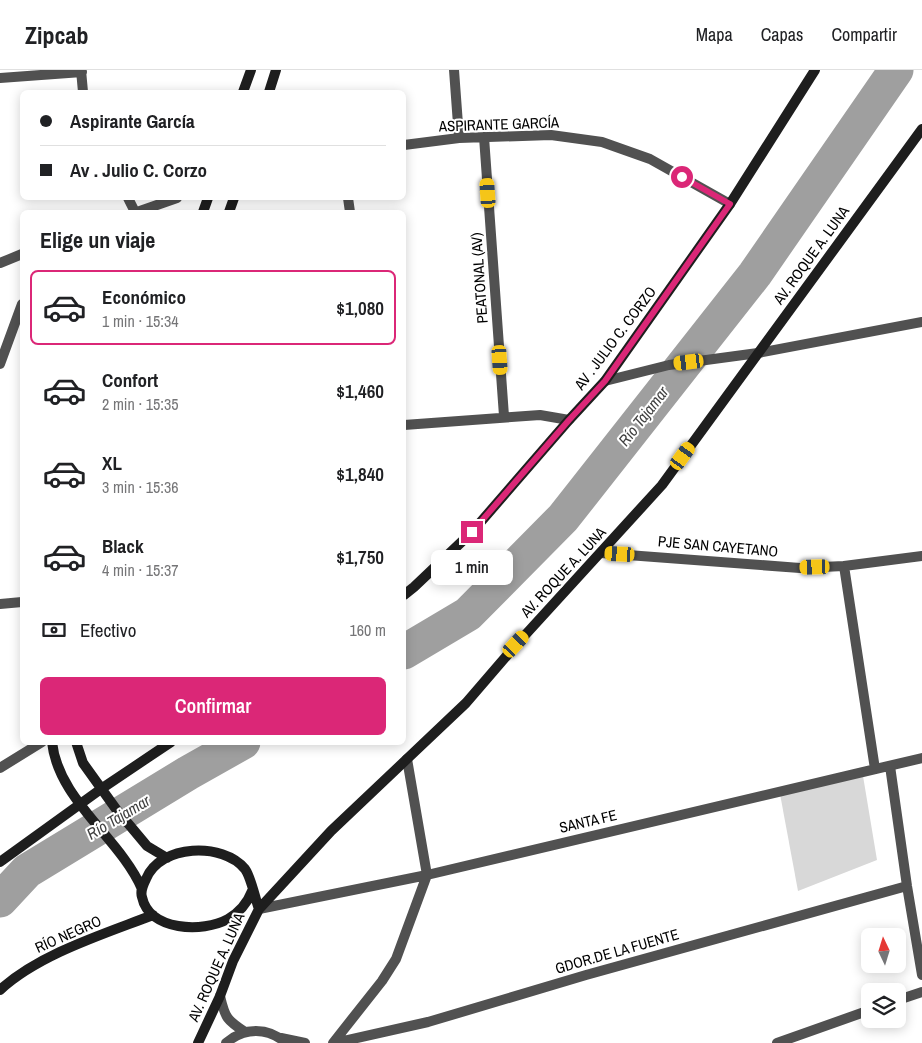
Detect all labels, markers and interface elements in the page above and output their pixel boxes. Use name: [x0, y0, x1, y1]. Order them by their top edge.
text: Zipcab: [25, 19, 88, 51]
text: Mapa: [696, 22, 733, 47]
text: Capas: [761, 22, 803, 47]
text: Compartir: [831, 22, 897, 47]
text: Aspirante García: [70, 108, 195, 134]
street label: ASPIRANTE GARCÍA: [438, 111, 560, 137]
text: Av . Julio C. Corzo: [70, 157, 207, 183]
route start: [671, 166, 693, 188]
car: [479, 178, 496, 208]
street label: AV. ROQUE A. LUNA: [768, 201, 854, 309]
text: Elige un viaje: [40, 225, 155, 255]
street label: PEATONAL (AV): [465, 232, 493, 324]
street label: AV . JULIO C. CORZO: [569, 282, 661, 395]
text: Económico: [102, 284, 186, 310]
icon: car: [42, 285, 87, 330]
text: $1,080: [336, 295, 384, 321]
text: 1 min · 15:34: [102, 310, 179, 332]
car: [491, 345, 508, 375]
car: [673, 353, 704, 371]
text: Confort: [102, 367, 158, 393]
icon: car: [42, 368, 87, 413]
text: $1,460: [336, 378, 384, 404]
water label: Río Tajamar: [613, 381, 674, 450]
text: 2 min · 15:35: [102, 393, 179, 415]
car: [668, 439, 697, 473]
text: XL: [102, 450, 122, 476]
icon: car: [42, 451, 87, 496]
text: $1,840: [336, 461, 384, 487]
text: 3 min · 15:36: [102, 476, 179, 498]
route end: [461, 521, 483, 543]
street label: AV. ROQUE A. LUNA: [515, 522, 611, 623]
street label: PJE SAN CAYETANO: [657, 530, 779, 562]
text: Black: [102, 533, 144, 559]
icon: car: [42, 534, 87, 579]
text: $1,750: [336, 544, 384, 570]
car: [604, 546, 635, 562]
callout: 1 min: [431, 550, 513, 584]
text: 1 min: [455, 556, 489, 578]
text: 4 min · 15:37: [102, 559, 179, 581]
car: [799, 559, 830, 575]
icon: cash: [40, 616, 68, 644]
text: Efectivo: [80, 617, 136, 643]
text: 160 m: [350, 619, 386, 641]
car: [500, 628, 531, 660]
button: Confirmar: [40, 677, 386, 735]
water label: Río Tajamar: [82, 789, 154, 844]
street label: SANTA FE: [557, 804, 619, 838]
street label: AV. ROQUE A. LUNA: [182, 909, 250, 1026]
street label: RÍO NEGRO: [32, 910, 104, 958]
street label: GDOR.DE LA FUENTE: [553, 923, 681, 979]
north arrow: [861, 928, 906, 972]
map controls: [861, 928, 906, 1028]
button: layers: [861, 983, 906, 1028]

